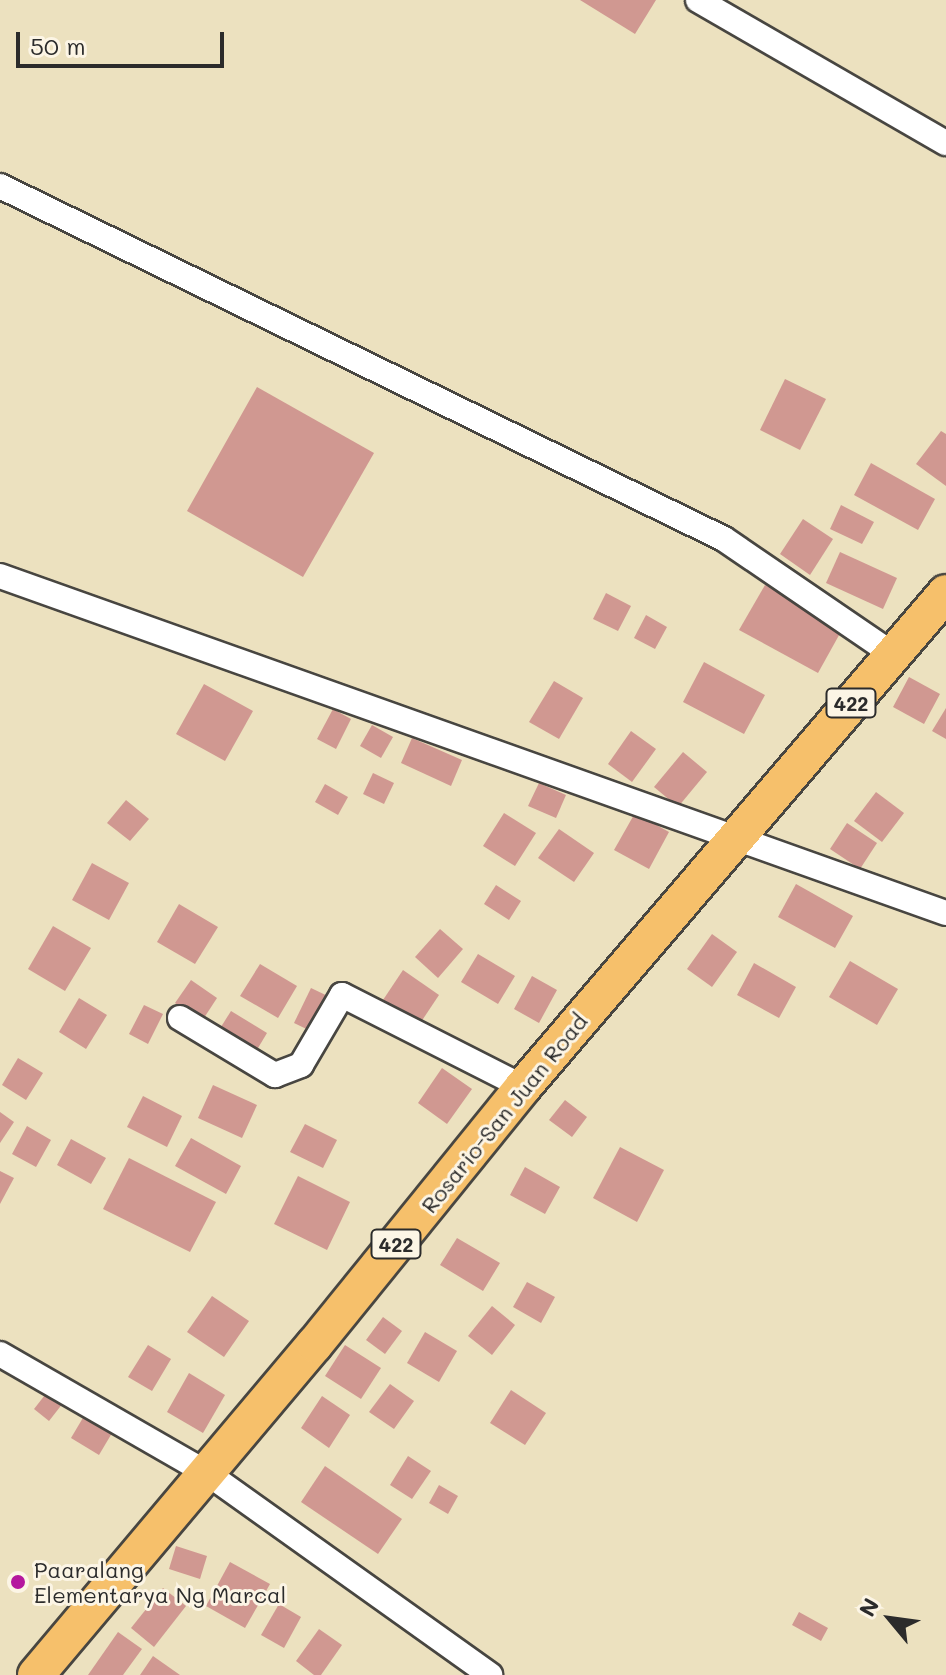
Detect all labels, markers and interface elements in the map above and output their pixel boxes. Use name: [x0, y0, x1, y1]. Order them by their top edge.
scale bar: [20, 16, 228, 66]
text: 50 m: [30, 30, 86, 61]
road number: 422: [825, 687, 877, 719]
street label: Rosario-San Juan Road: [415, 1008, 593, 1218]
road number: 422: [370, 1228, 422, 1260]
place label: Paaralang Elementarya Ng Marcal: [34, 1556, 286, 1608]
marker: Paaralang Elementarya Ng Marcal: [9, 1573, 27, 1591]
north arrow: [850, 1579, 930, 1659]
text: N: [852, 1593, 885, 1621]

